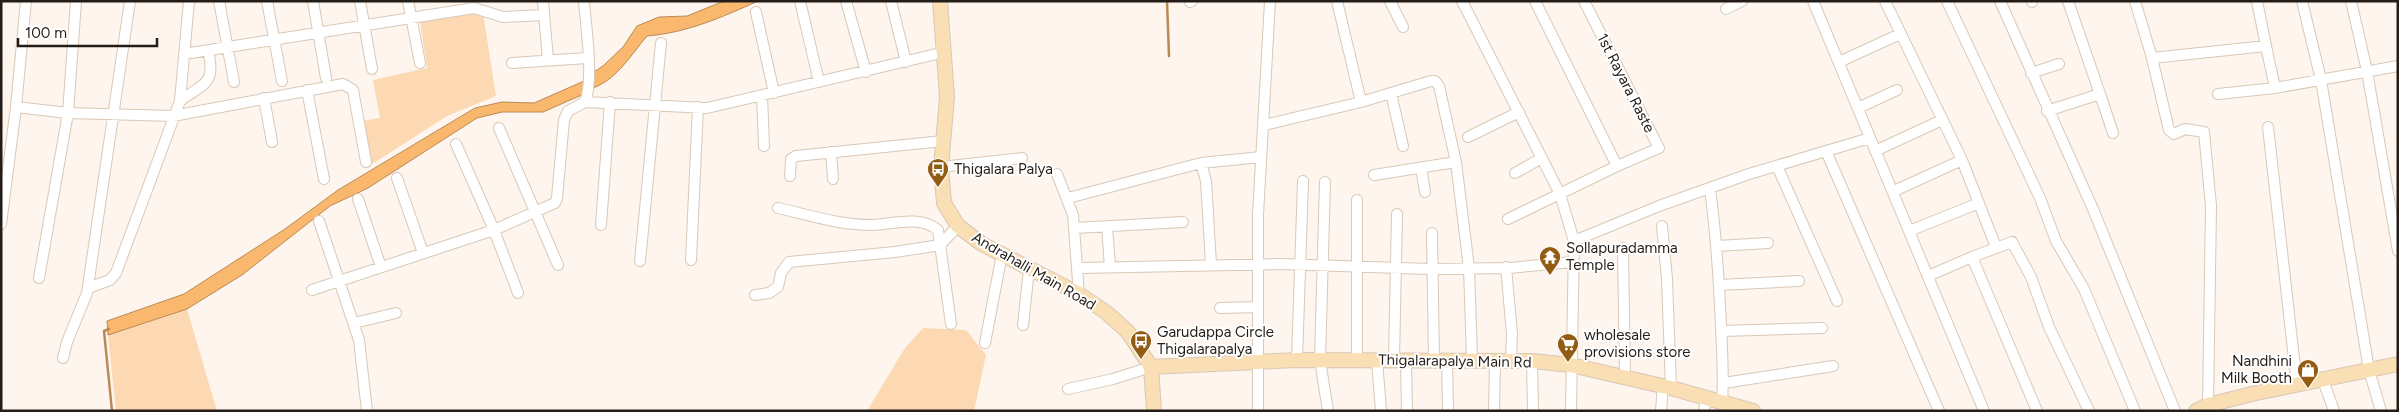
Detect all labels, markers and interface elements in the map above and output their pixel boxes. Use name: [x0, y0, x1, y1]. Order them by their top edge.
scale bar: [18, 15, 156, 47]
text: 100 m: [25, 24, 67, 42]
street label: 1st Rayara Raste: [1593, 30, 1659, 136]
bus stop icon: Thigalara Palya: [926, 157, 950, 188]
place label: Thigalara Palya: [954, 160, 1053, 178]
street label: Andrahalli Main Road: [969, 228, 1099, 314]
place label: Sollapuradamma Temple: [1566, 239, 1678, 274]
temple icon: Sollapuradamma Temple: [1538, 245, 1562, 276]
place label: Garudappa Circle Thigalarapalya: [1157, 323, 1274, 358]
place label: wholesale provisions store: [1584, 326, 1691, 361]
bus stop icon: Garudappa Circle Thigalarapalya: [1129, 329, 1153, 360]
supermarket icon: wholesale provisions store: [1556, 332, 1580, 363]
street label: Thigalarapalya Main Rd: [1378, 351, 1532, 371]
place label: Nandhini Milk Booth: [2221, 352, 2292, 387]
shop icon: Nandhini Milk Booth: [2296, 358, 2320, 389]

